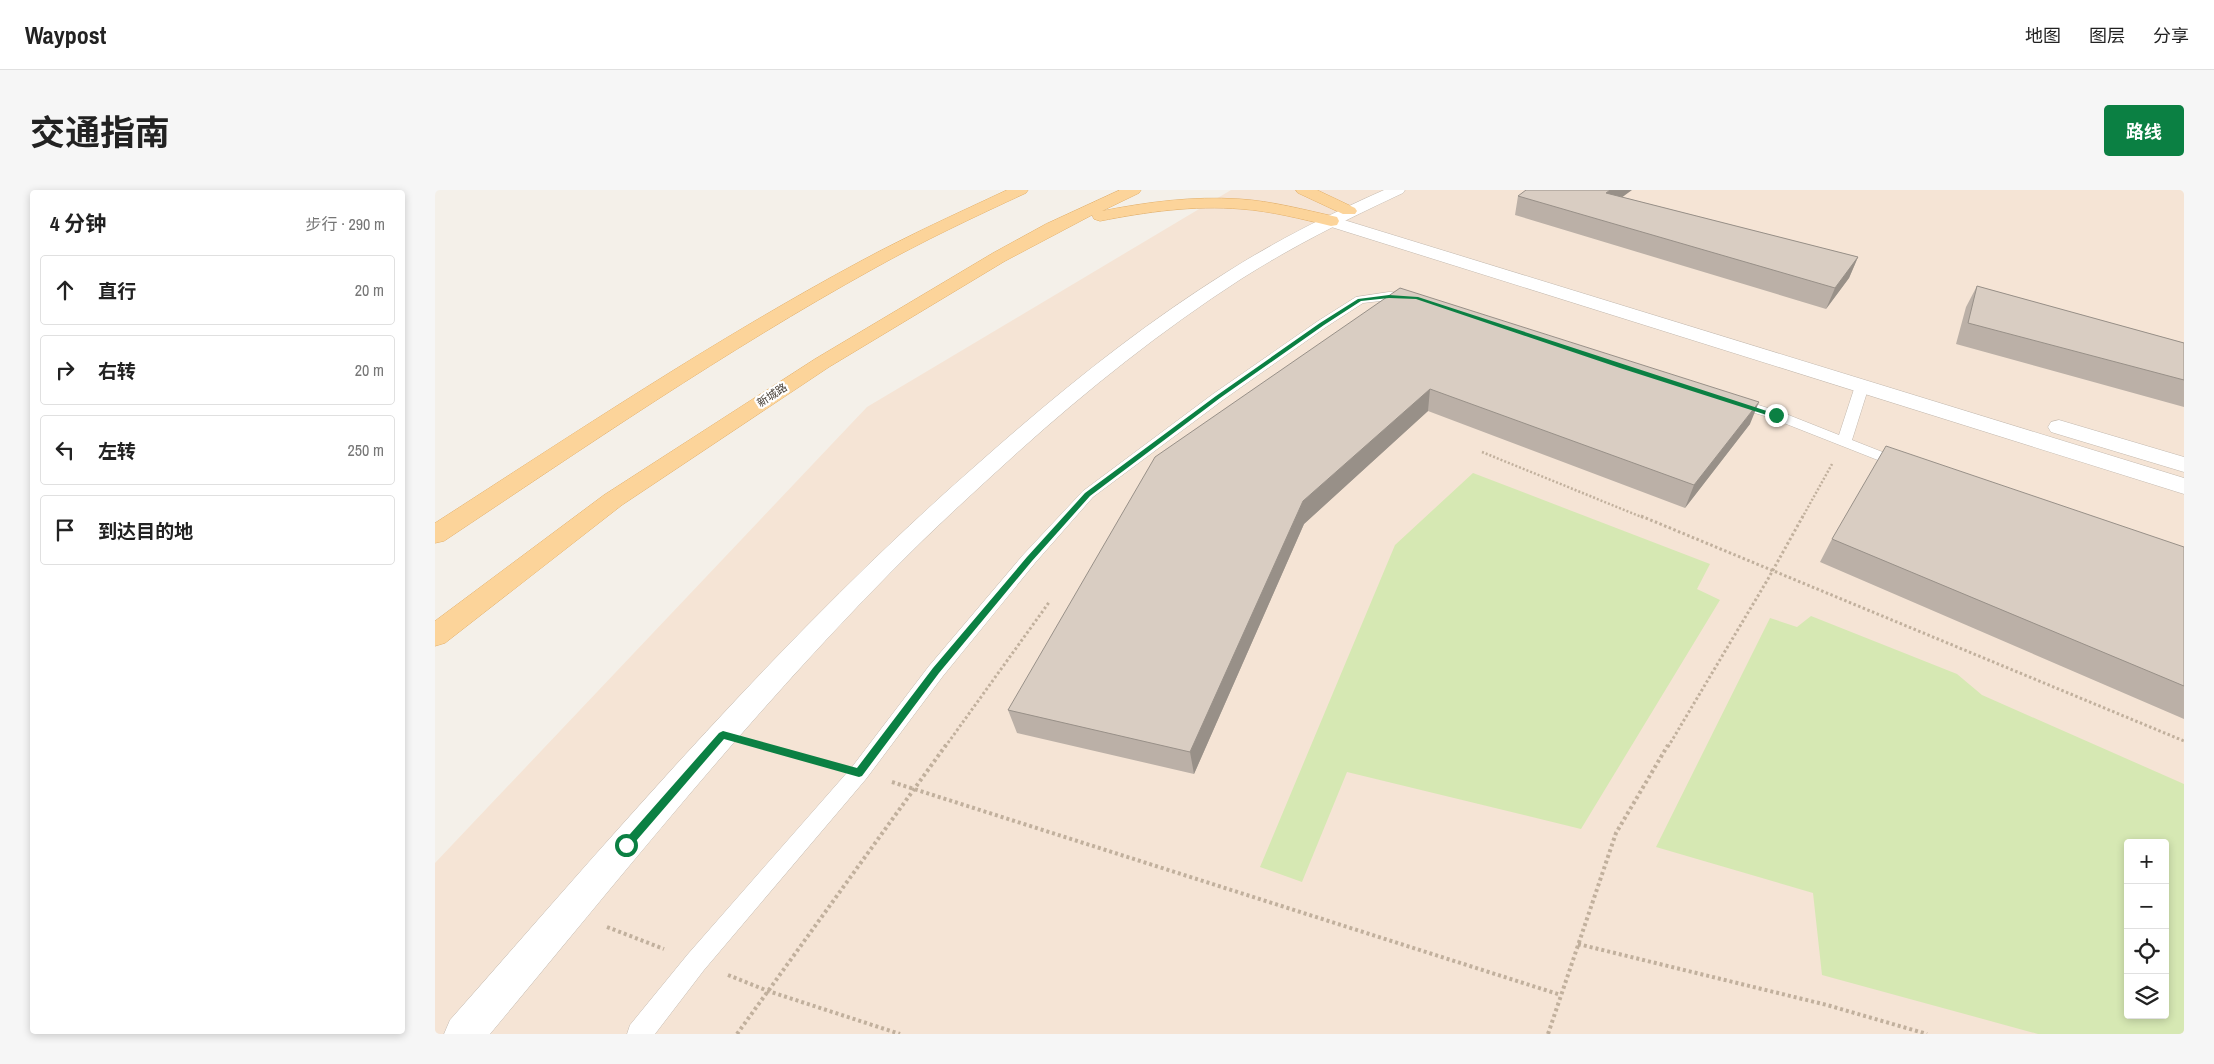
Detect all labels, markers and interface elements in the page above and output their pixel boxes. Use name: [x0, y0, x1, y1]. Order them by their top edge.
text: Waypost: [25, 19, 106, 51]
text: 地图: [2025, 23, 2061, 48]
text: 图层: [2089, 23, 2125, 48]
text: 分享: [2153, 23, 2189, 48]
button: 路线: [2104, 105, 2184, 156]
text: 交通指南: [30, 109, 170, 156]
text: 4 分钟: [50, 209, 106, 238]
text: 步行 · 290 m: [306, 213, 385, 235]
icon: ahead: [51, 276, 79, 304]
text: 直行: [98, 278, 136, 304]
text: 20 m: [355, 279, 384, 301]
icon: right: [51, 356, 79, 384]
text: 右转: [98, 358, 136, 384]
text: 20 m: [355, 359, 384, 381]
street label: 新城路: [754, 380, 790, 410]
route end: [1765, 404, 1788, 427]
icon: left: [51, 436, 79, 464]
text: 左转: [98, 438, 136, 464]
text: 250 m: [348, 439, 384, 461]
icon: arrive: [51, 516, 79, 544]
text: 到达目的地: [98, 518, 193, 544]
route start: [615, 834, 638, 857]
map controls: [2124, 839, 2169, 1019]
button: +: [2124, 839, 2169, 884]
button: −: [2124, 884, 2169, 929]
button: locate: [2124, 929, 2169, 974]
button: layers: [2124, 974, 2169, 1019]

